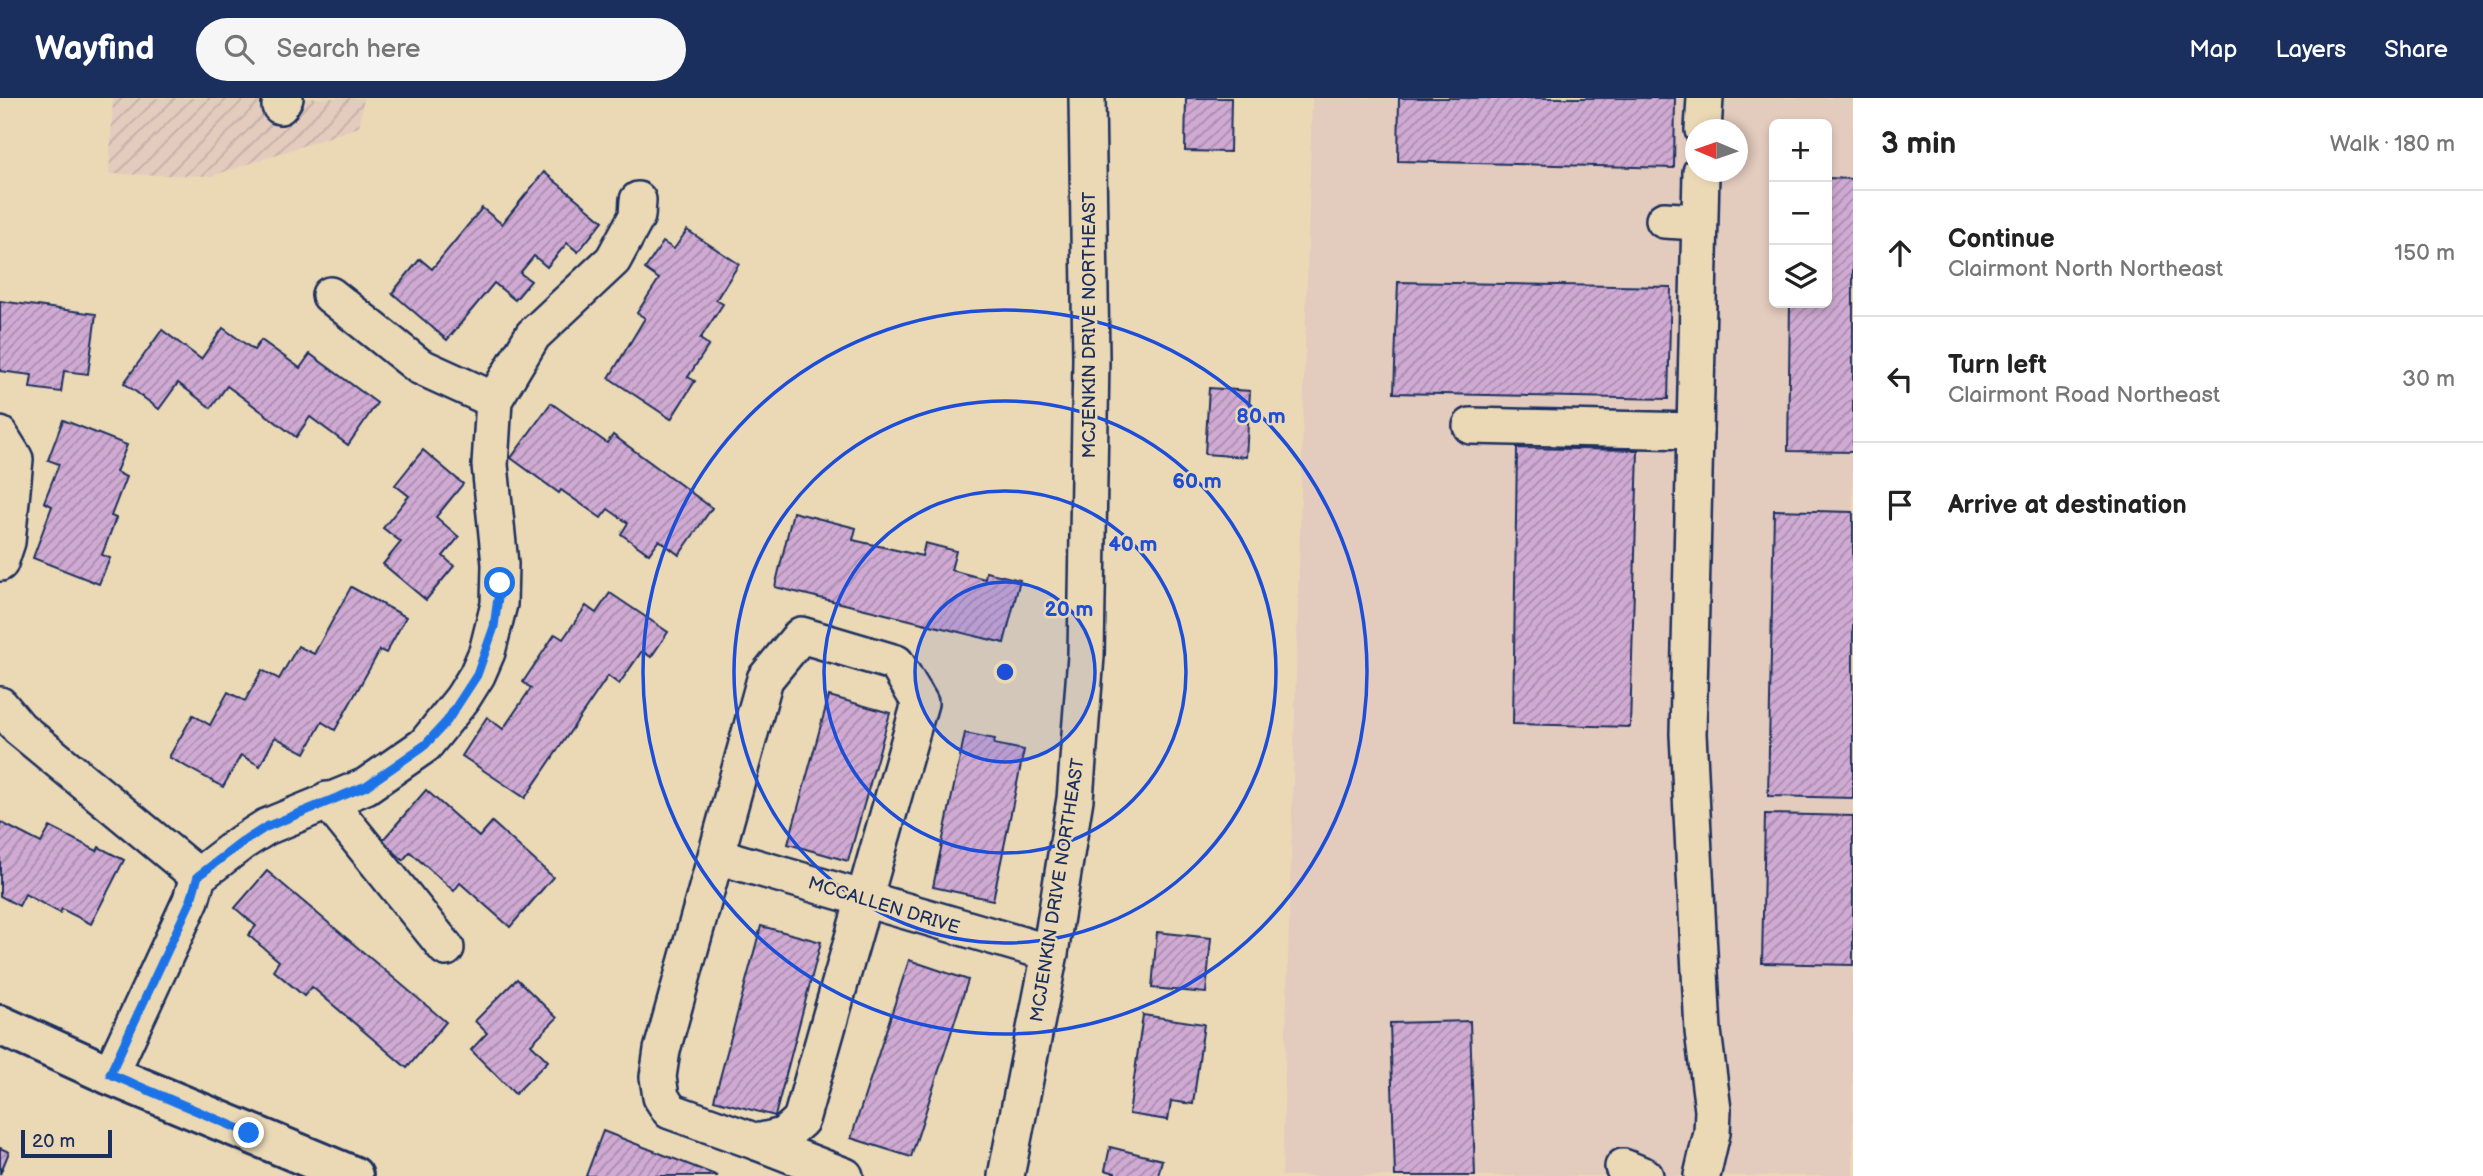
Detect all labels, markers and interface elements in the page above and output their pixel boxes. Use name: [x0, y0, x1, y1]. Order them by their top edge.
search box: [196, 18, 686, 81]
text: Wayfind: [35, 29, 154, 69]
icon: search: [220, 30, 258, 68]
text: Search here: [276, 34, 421, 65]
text: Map: [2189, 35, 2237, 64]
text: Layers: [2275, 35, 2346, 64]
text: Share: [2384, 35, 2448, 64]
north arrow: [1685, 119, 1748, 182]
map controls: [1769, 119, 1832, 308]
button: +: [1769, 119, 1832, 182]
text: 3 min: [1881, 126, 1956, 162]
text: Walk · 180 m: [2330, 130, 2455, 158]
button: −: [1769, 182, 1832, 245]
street label: MCJENKIN DRIVE NORTHEAST: [1079, 191, 1100, 458]
text: Continue: [1948, 224, 2055, 255]
icon: ahead: [1881, 234, 1919, 272]
text: 150 m: [2394, 239, 2455, 267]
button: layers: [1769, 245, 1832, 308]
text: Clairmont North Northeast: [1948, 255, 2223, 283]
text: Turn left: [1948, 350, 2047, 381]
icon: left: [1881, 360, 1919, 398]
text: 30 m: [2402, 365, 2455, 393]
text: Clairmont Road Northeast: [1948, 381, 2220, 409]
text: 80 m: [1236, 404, 1286, 429]
text: 60 m: [1172, 469, 1222, 494]
icon: arrive: [1881, 486, 1919, 524]
text: Arrive at destination: [1948, 490, 2187, 521]
text: 40 m: [1108, 532, 1158, 557]
route start: [484, 567, 515, 598]
text: 20 m: [1045, 597, 1093, 622]
centre of rings: [993, 660, 1017, 684]
street label: MCJENKIN DRIVE NORTHEAST: [1026, 757, 1089, 1023]
street label: MCCALLEN DRIVE: [805, 872, 962, 939]
route end: [233, 1117, 264, 1148]
scale bar: [21, 1127, 112, 1159]
text: 20 m: [32, 1130, 75, 1153]

